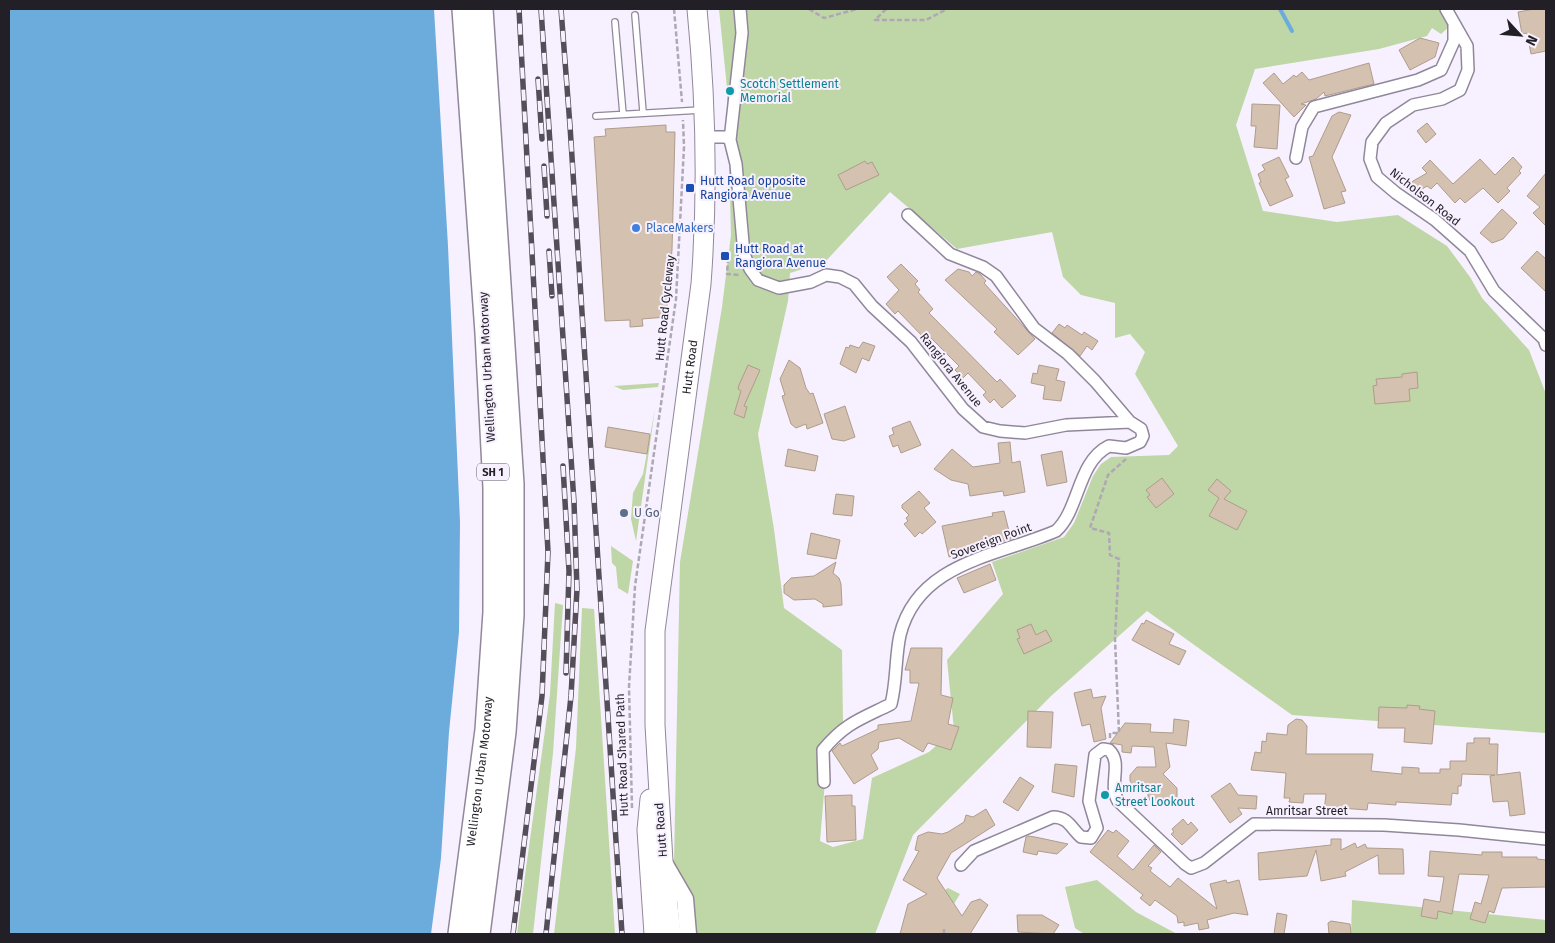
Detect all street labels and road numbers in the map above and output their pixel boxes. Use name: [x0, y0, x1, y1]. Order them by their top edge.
street label: Nicholson Road: [1387, 165, 1463, 229]
street label: Hutt Road Cycleway: [652, 254, 678, 362]
street label: Wellington Urban Motorway: [476, 291, 498, 443]
street label: Rangiora Avenue: [917, 330, 985, 410]
street label: Hutt Road: [679, 339, 701, 395]
road number: SH 1: [477, 464, 509, 481]
street label: Sovereign Point: [949, 520, 1034, 562]
street label: Hutt Road Shared Path: [613, 693, 631, 817]
street label: Wellington Urban Motorway: [464, 696, 495, 847]
street label: Hutt Road: [652, 802, 670, 858]
street label: Amritsar Street: [1266, 804, 1349, 818]

